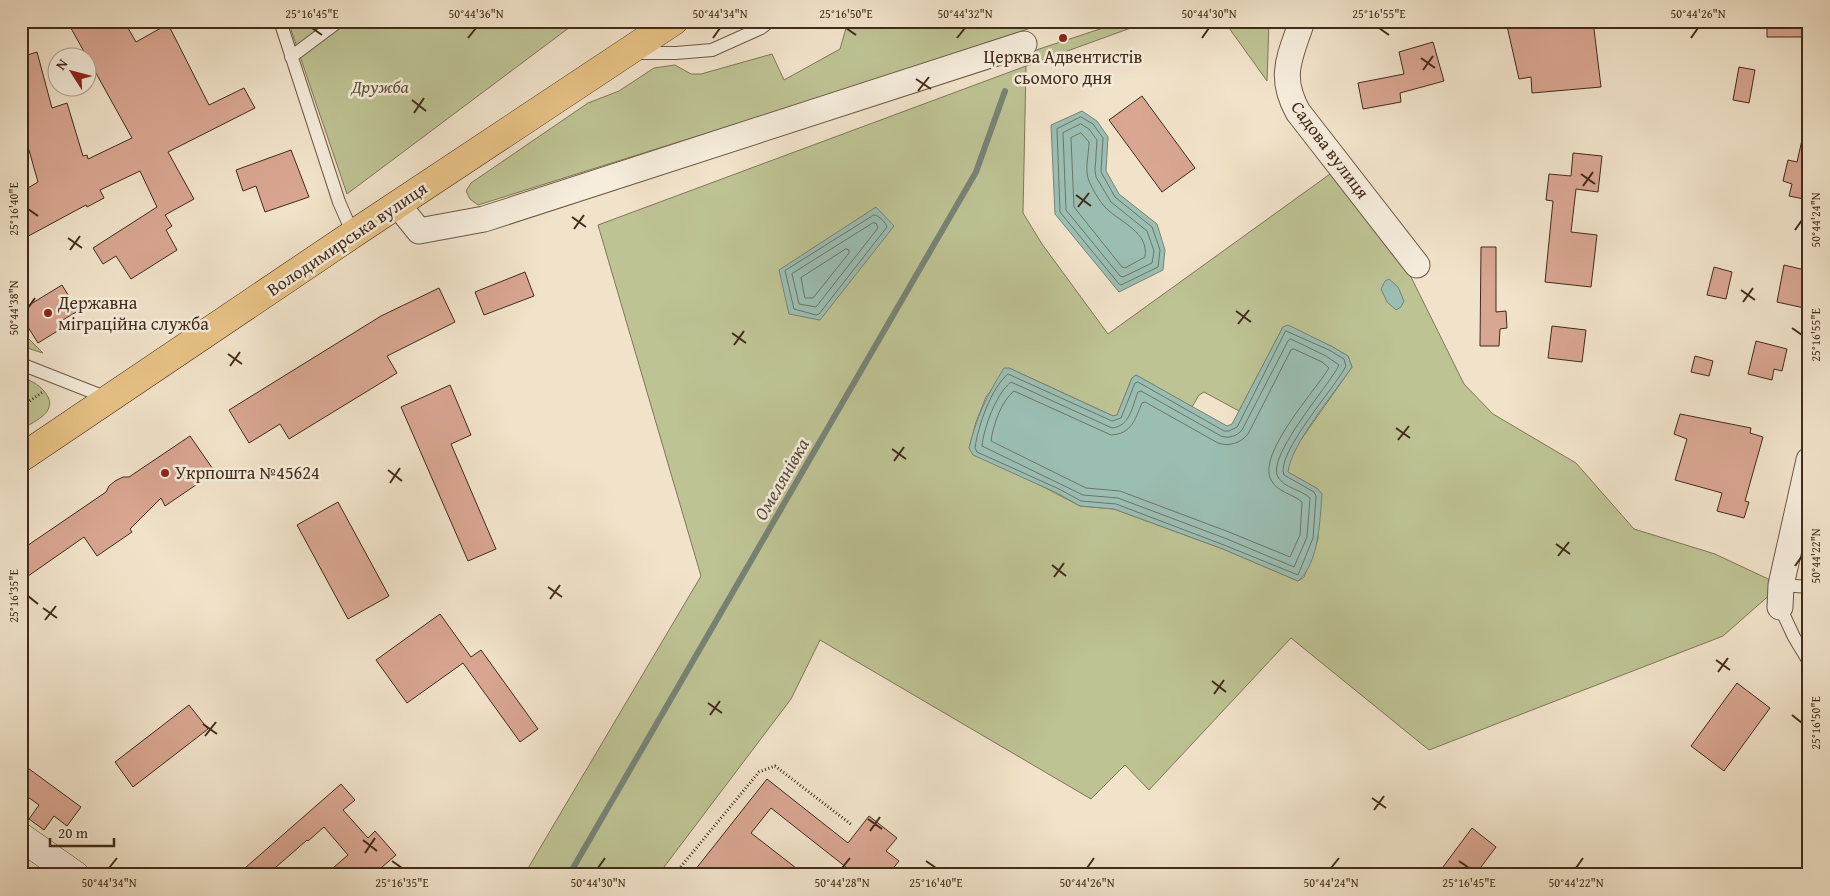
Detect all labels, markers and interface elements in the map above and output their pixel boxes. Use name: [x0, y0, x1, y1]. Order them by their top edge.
text: 25°16'45"E: [285, 5, 339, 22]
text: 50°44'36"N: [448, 5, 504, 22]
text: 50°44'34"N: [692, 5, 748, 22]
text: 25°16'50"E: [819, 5, 873, 22]
text: 50°44'32"N: [937, 5, 993, 22]
text: 50°44'30"N: [1181, 5, 1237, 22]
text: 25°16'55"E: [1352, 5, 1406, 22]
text: 50°44'26"N: [1670, 5, 1726, 22]
marker: Церква Адвентистів сьомого дня: [1057, 32, 1069, 44]
place label: Церква Адвентистів сьомого дня: [984, 43, 1143, 91]
north arrow: [48, 48, 98, 98]
text: N: [51, 54, 73, 74]
park label: Дружба: [350, 73, 409, 100]
street label: Садова вулиця: [1285, 95, 1376, 204]
street label: Володимирська вулиця: [261, 175, 432, 303]
text: 25°16'40"E: [5, 182, 22, 236]
text: 50°44'24"N: [1807, 192, 1824, 248]
text: 50°44'38"N: [5, 280, 22, 336]
place label: Державна міграційна служба: [57, 289, 209, 337]
marker: Державна міграційна служба: [42, 307, 54, 319]
text: 25°16'55"E: [1807, 308, 1824, 362]
water label: Омелянівка: [746, 433, 816, 525]
place label: Укрпошта №45624: [175, 459, 320, 486]
marker: Укрпошта №45624: [159, 467, 171, 479]
text: 50°44'22"N: [1807, 528, 1824, 584]
text: 25°16'35"E: [5, 569, 22, 623]
text: 25°16'50"E: [1807, 696, 1824, 750]
scale bar: [50, 816, 114, 848]
text: 20 m: [58, 822, 89, 843]
text: 50°44'34"N: [81, 874, 137, 891]
text: 25°16'35"E: [375, 874, 429, 891]
text: 50°44'30"N: [570, 874, 626, 891]
text: 50°44'28"N: [814, 874, 870, 891]
text: 25°16'40"E: [909, 874, 963, 891]
text: 50°44'26"N: [1059, 874, 1115, 891]
text: 50°44'24"N: [1303, 874, 1359, 891]
text: 25°16'45"E: [1442, 874, 1496, 891]
text: 50°44'22"N: [1548, 874, 1604, 891]

